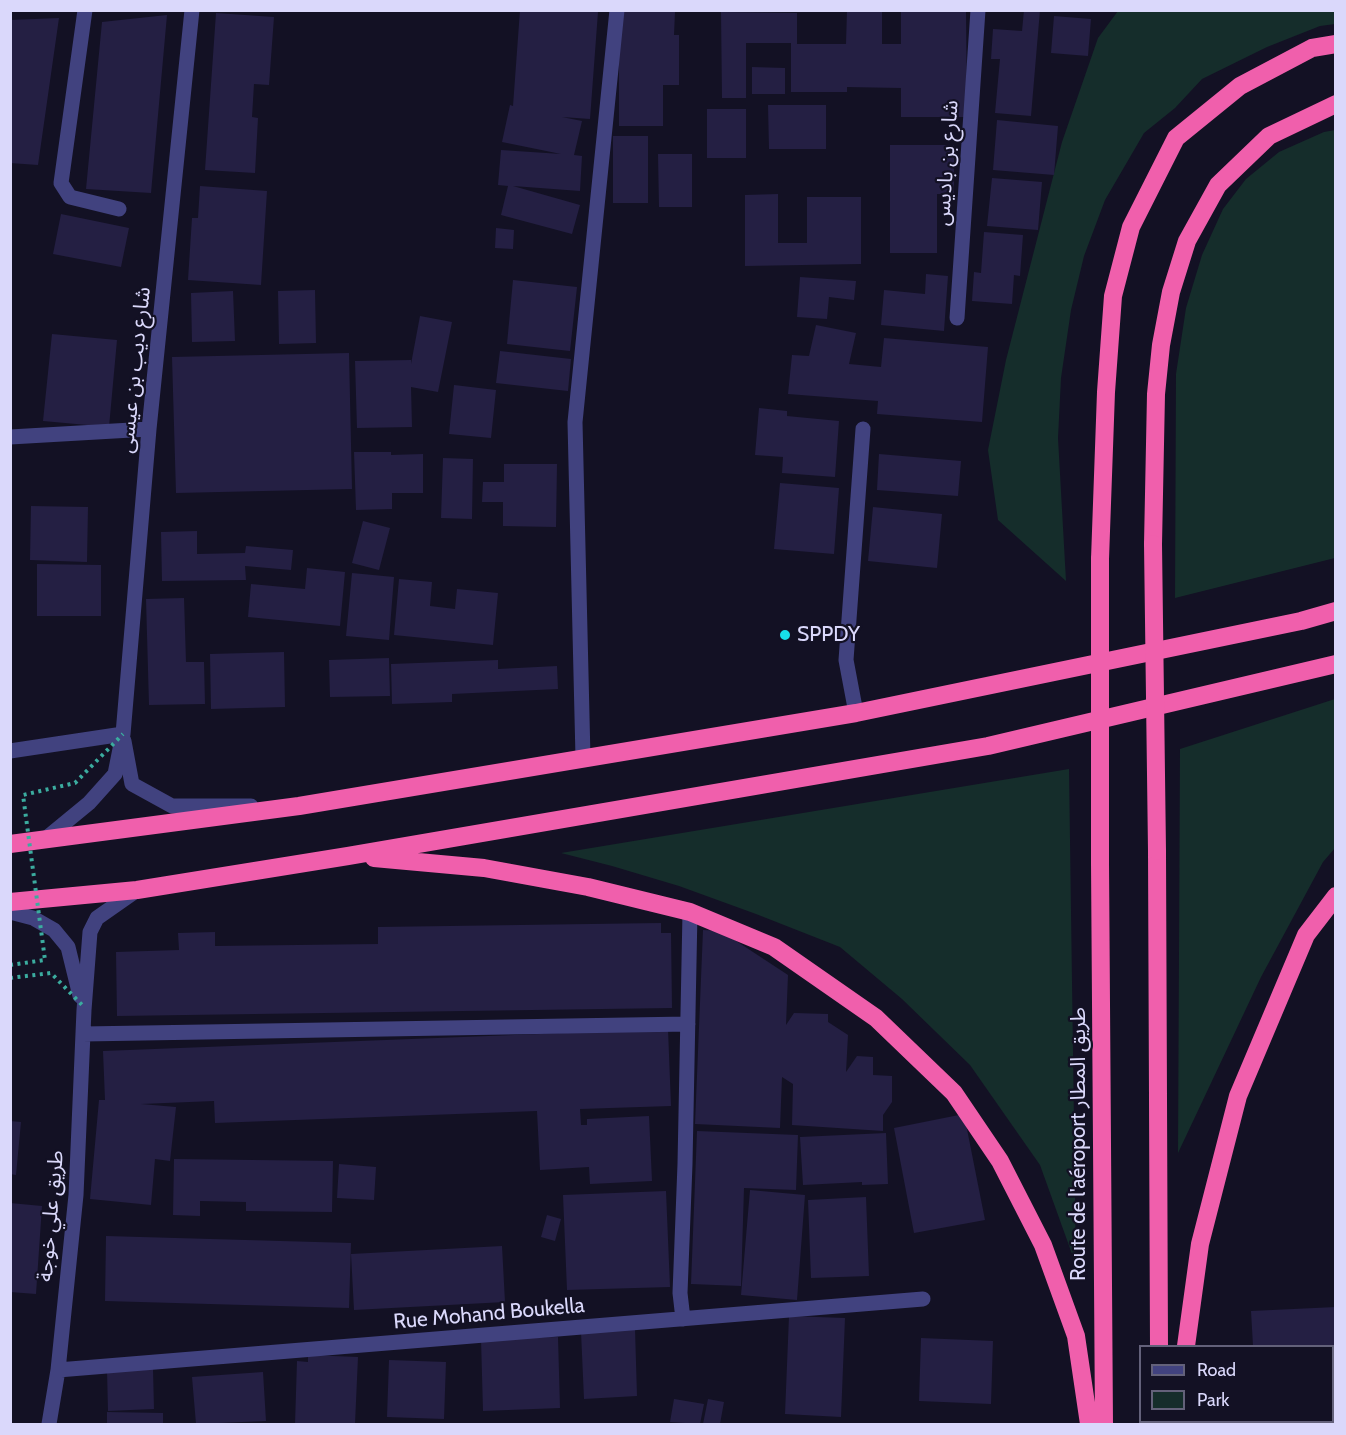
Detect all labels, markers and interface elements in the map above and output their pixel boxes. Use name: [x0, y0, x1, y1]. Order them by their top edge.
street label: شارع بن باديس: [930, 99, 964, 227]
street label: شارع ديب بن عيسى: [114, 286, 156, 454]
place label: SPPDY: [797, 622, 860, 648]
marker: SPPDY: [778, 628, 792, 642]
street label: Route de l'aéroport طريق المطار: [1066, 1007, 1092, 1281]
street label: طريق علي خوجة: [33, 1149, 69, 1283]
street label: Rue Mohand Boukella: [392, 1293, 586, 1335]
legend: [1139, 1345, 1334, 1423]
text: Road: [1197, 1359, 1236, 1381]
text: Park: [1197, 1389, 1229, 1411]

